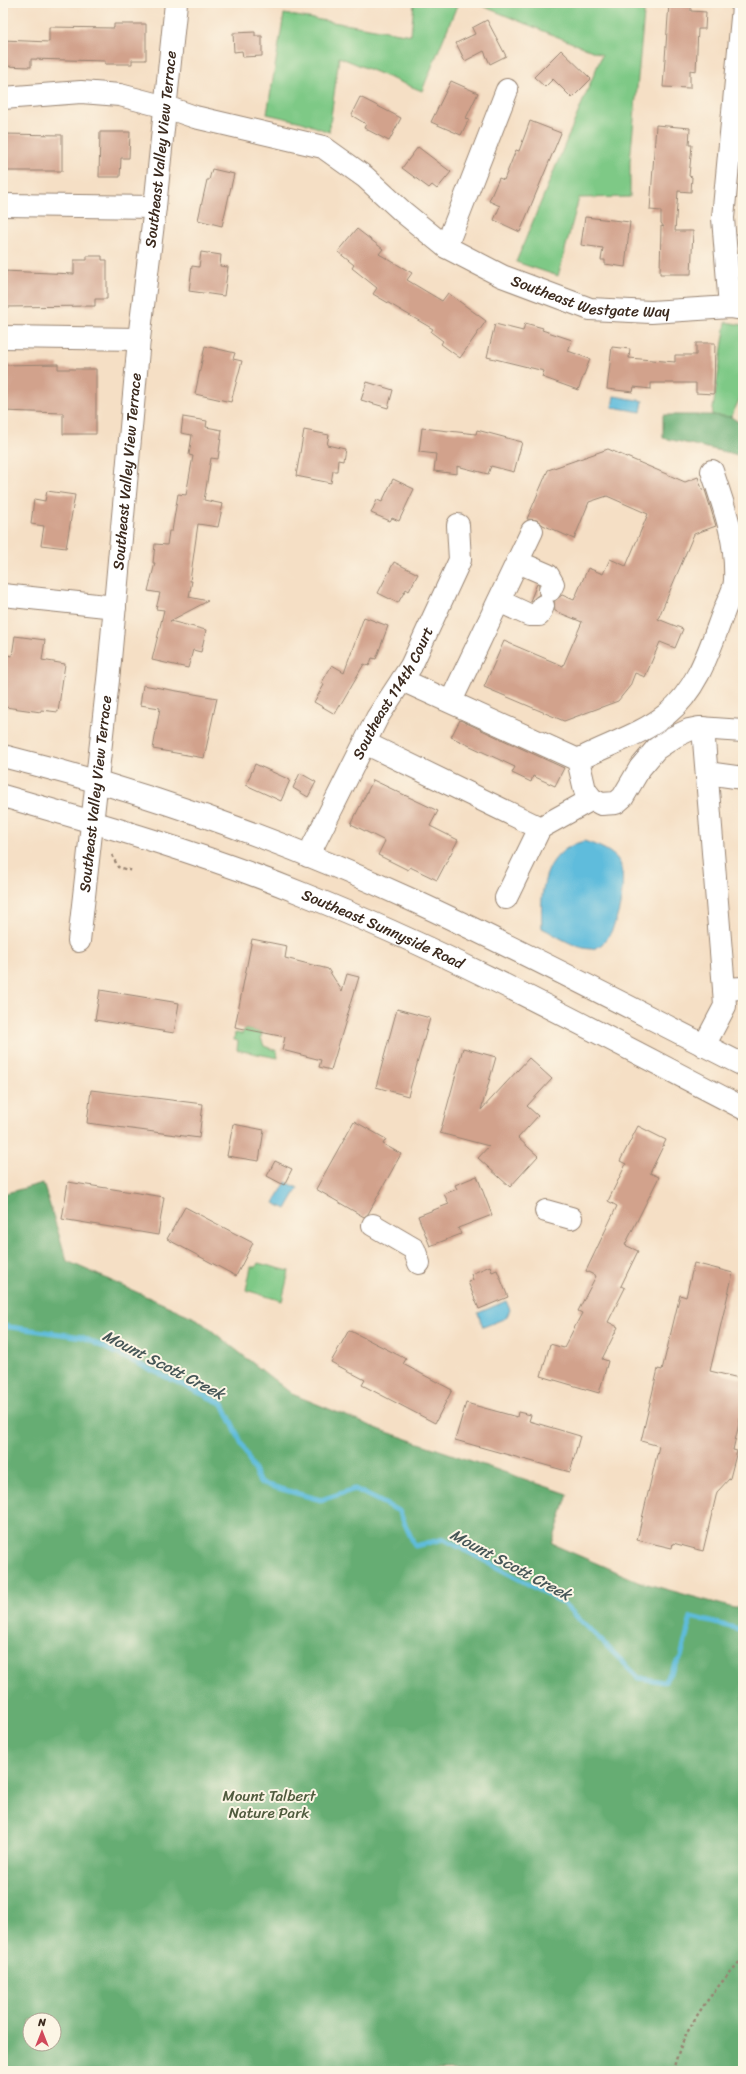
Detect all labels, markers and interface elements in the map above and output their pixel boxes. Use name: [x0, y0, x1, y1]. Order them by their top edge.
street label: Southeast Valley View Terrace: [137, 49, 184, 249]
street label: Southeast Westgate Way: [507, 268, 671, 325]
street label: Southeast Valley View Terrace: [105, 372, 149, 571]
street label: Southeast 114th Court: [345, 622, 441, 764]
street label: Southeast Valley View Terrace: [72, 694, 119, 894]
street label: Southeast Sunnyside Road: [298, 882, 469, 977]
water label: Mount Scott Creek: [98, 1321, 232, 1409]
water label: Mount Scott Creek: [445, 1520, 579, 1610]
park label: Mount Talbert Nature Park: [222, 1783, 316, 1826]
north arrow: [22, 2012, 62, 2052]
text: N: [37, 2013, 46, 2032]

